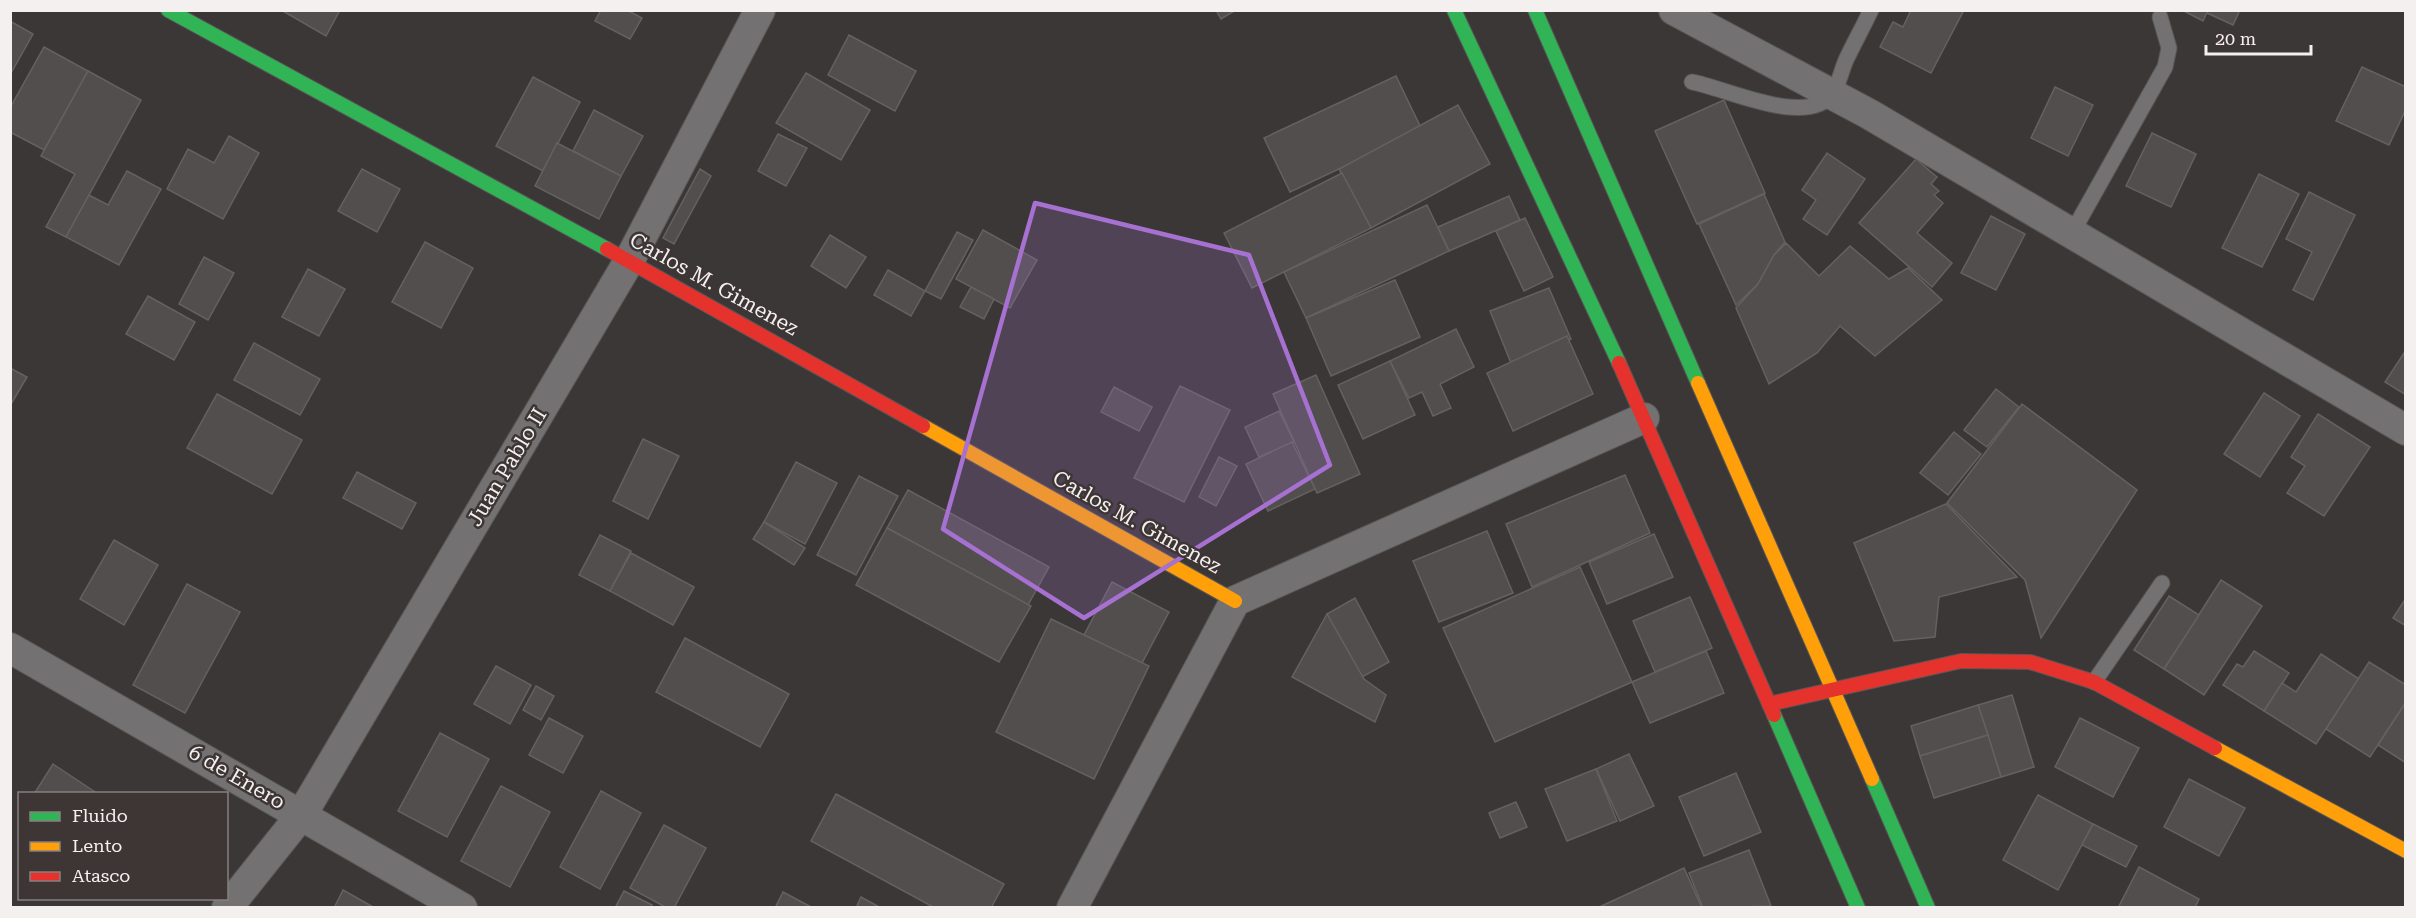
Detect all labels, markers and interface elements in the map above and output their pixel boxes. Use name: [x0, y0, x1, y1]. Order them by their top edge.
scale bar: [2206, 18, 2311, 56]
text: 20 m: [2215, 28, 2256, 49]
street label: Carlos M. Gimenez: [626, 228, 803, 340]
street label: Juan Pablo II: [462, 404, 552, 530]
street label: Carlos M. Gimenez: [1049, 466, 1226, 578]
street label: 6 de Enero: [185, 740, 289, 814]
legend: [18, 792, 228, 900]
text: Fluido: [72, 805, 128, 826]
text: Lento: [72, 835, 122, 856]
text: Atasco: [72, 865, 130, 886]

